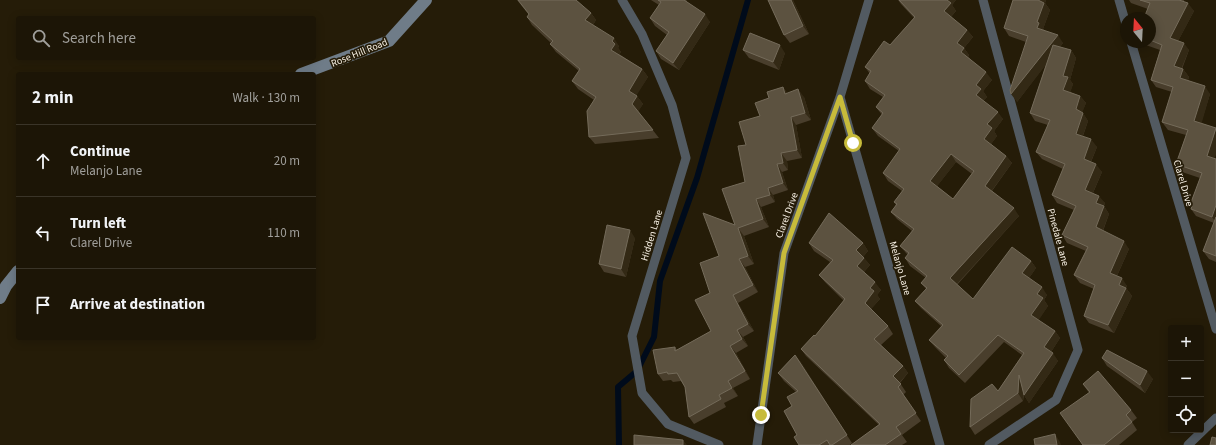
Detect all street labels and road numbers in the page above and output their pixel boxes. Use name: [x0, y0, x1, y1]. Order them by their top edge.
street label: Rose Hill Road: [329, 35, 390, 71]
street label: Clarel Drive: [1170, 158, 1196, 208]
street label: Clarel Drive: [772, 190, 802, 240]
street label: Pinedale Lane: [1044, 207, 1072, 268]
street label: Hidden Lane: [638, 208, 666, 263]
street label: Melanjo Lane: [886, 240, 914, 297]

